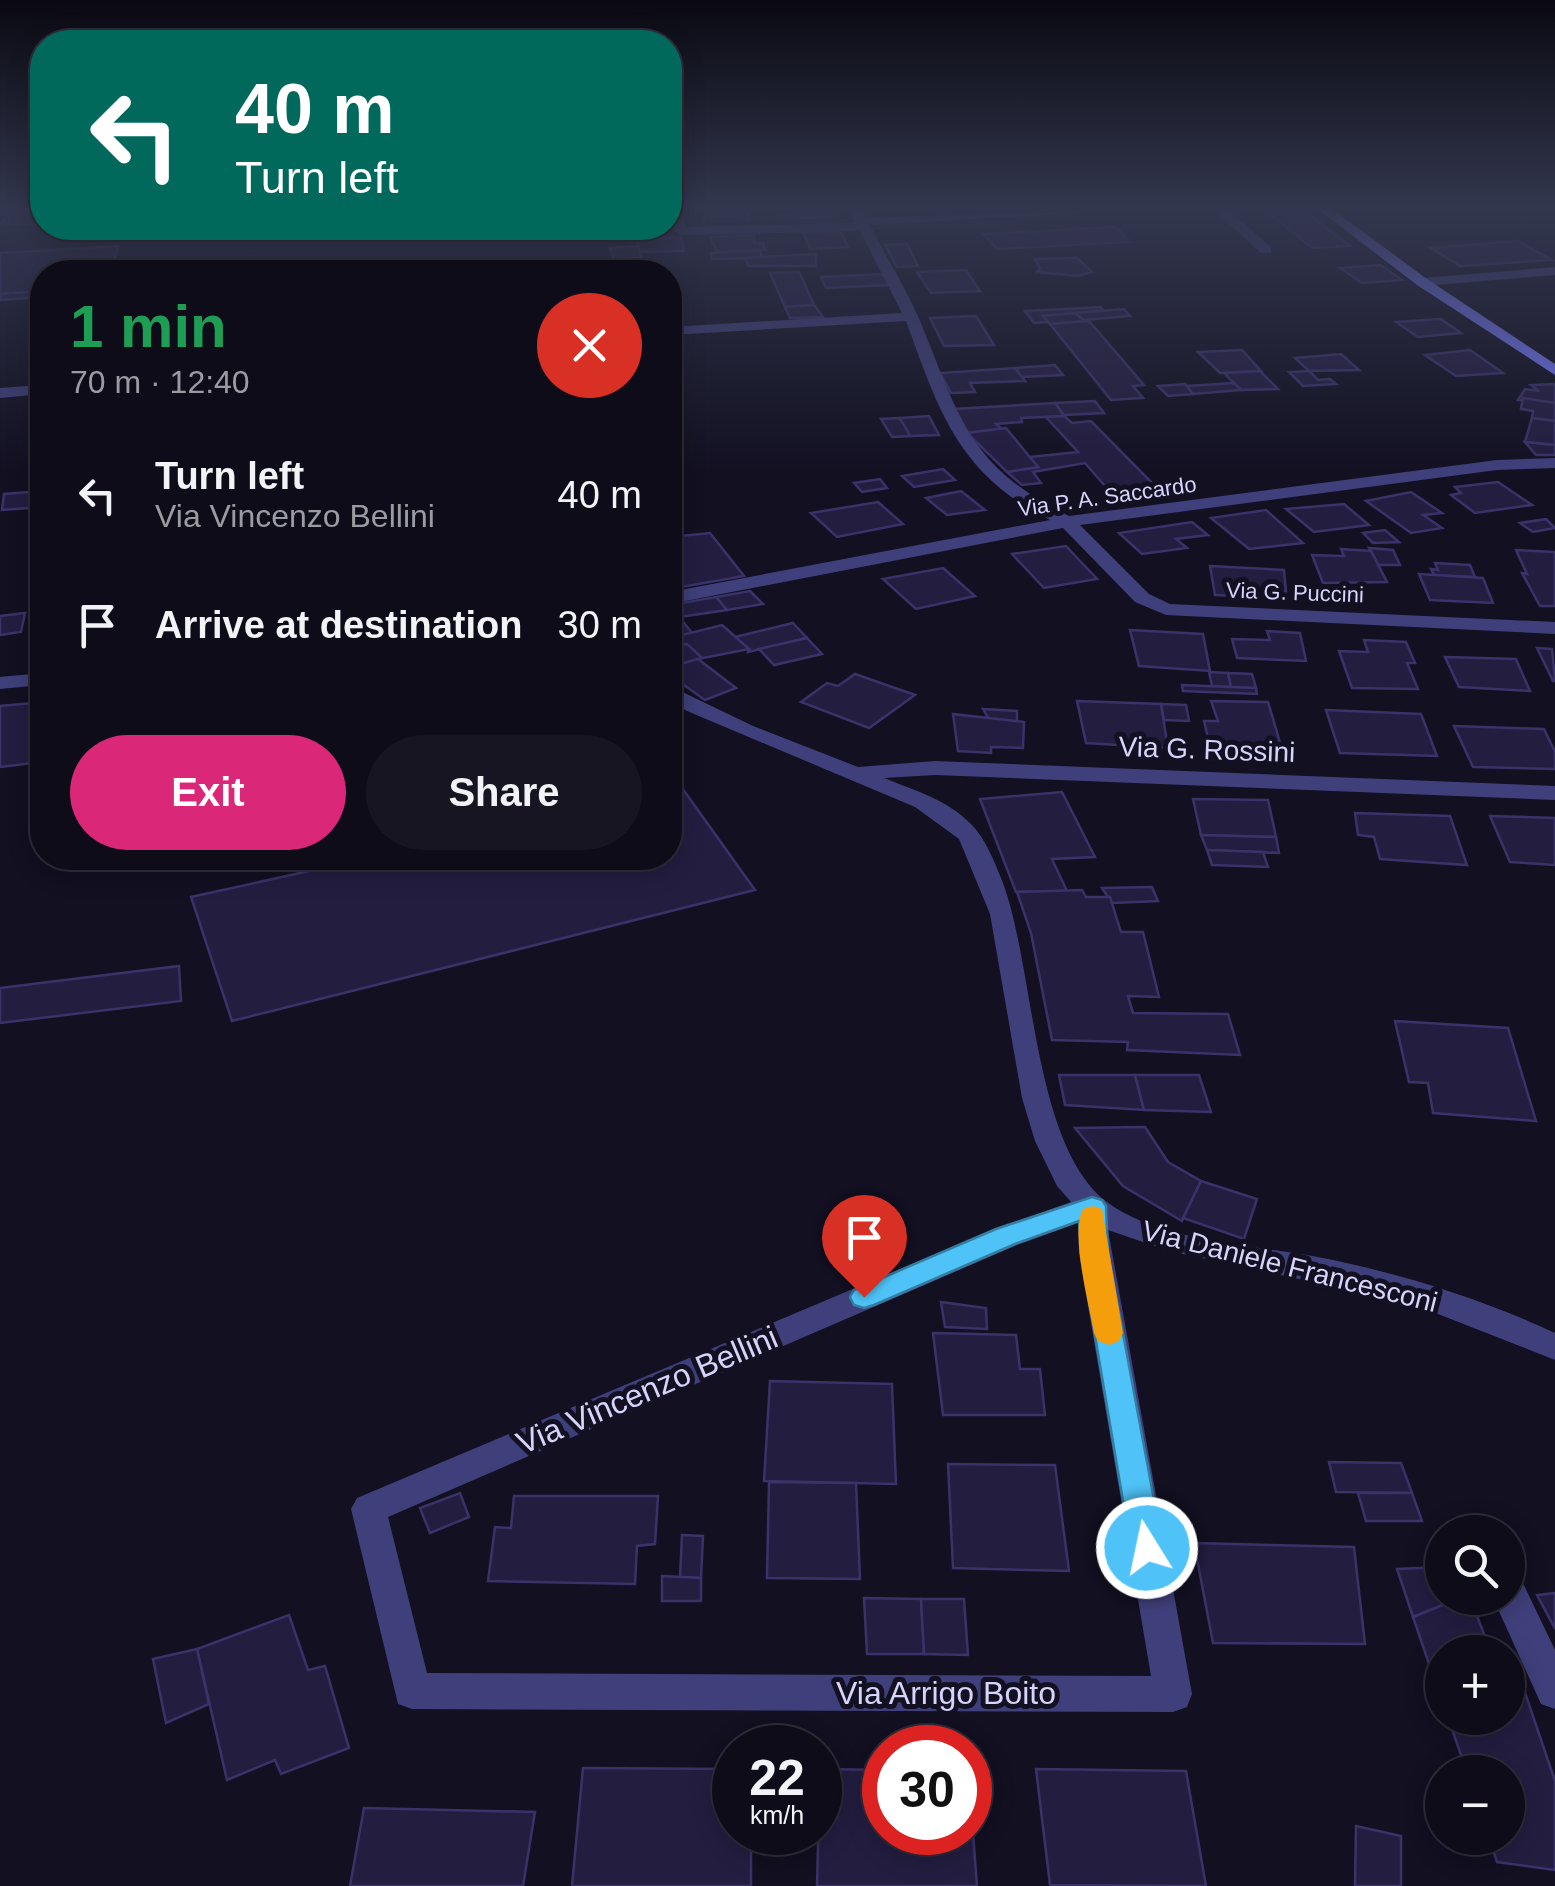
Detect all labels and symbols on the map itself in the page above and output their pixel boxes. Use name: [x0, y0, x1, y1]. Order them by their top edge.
street label: Via P. A. Saccardo: [1016, 472, 1198, 521]
street label: Via G. Puccini: [1226, 578, 1364, 607]
street label: Via G. Rossini: [1118, 731, 1296, 768]
pin: [822, 1195, 907, 1298]
street label: Via Daniele Francesconi: [1139, 1215, 1441, 1318]
street label: Via Vincenzo Bellini: [511, 1319, 783, 1461]
position arrow: [1095, 1496, 1199, 1600]
street label: Via Arrigo Boito: [836, 1675, 1056, 1711]
speed limit sign: 30: [862, 1725, 992, 1855]

